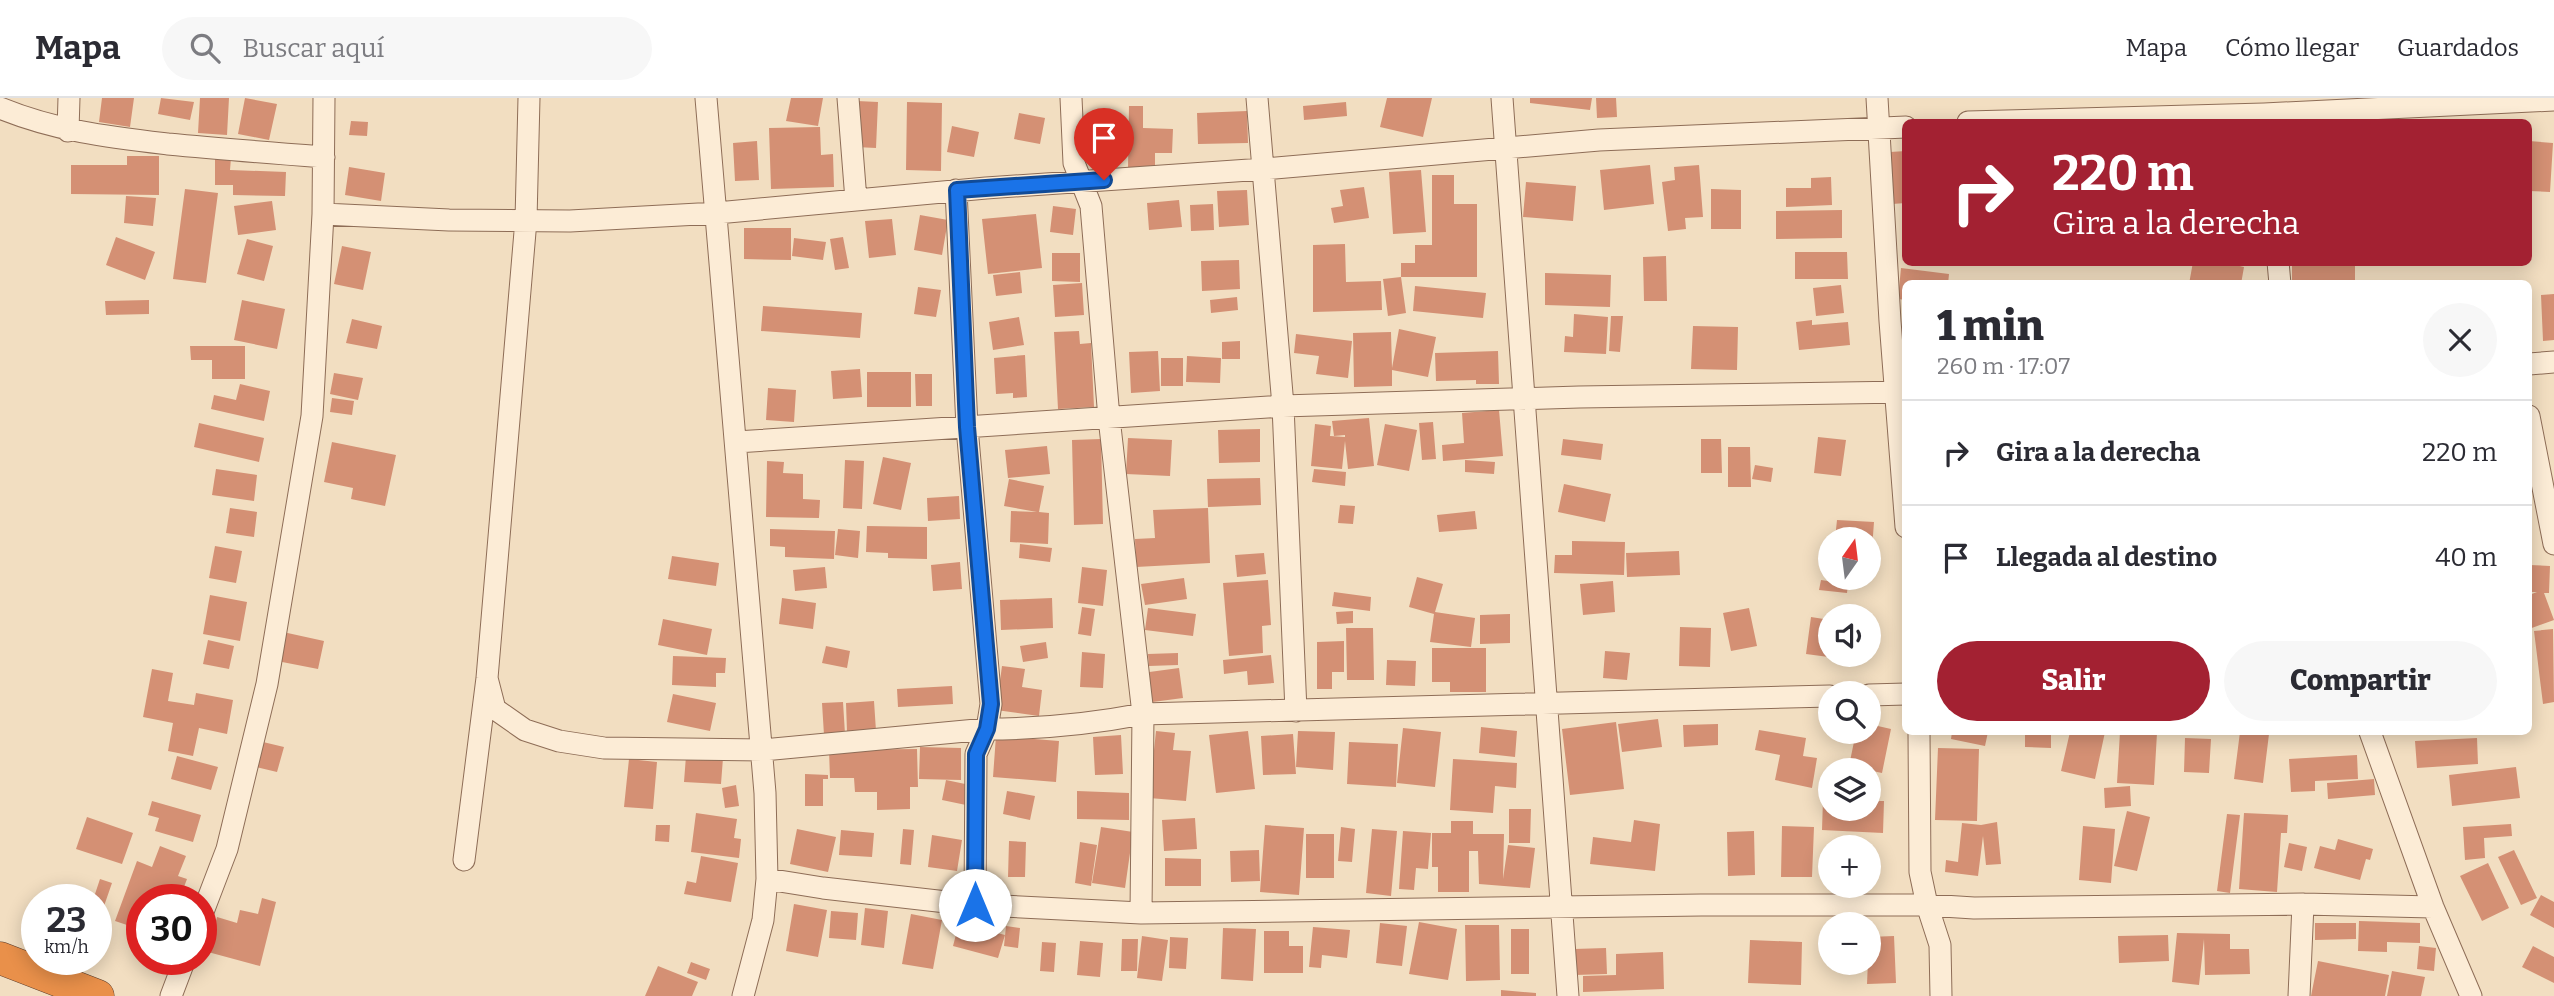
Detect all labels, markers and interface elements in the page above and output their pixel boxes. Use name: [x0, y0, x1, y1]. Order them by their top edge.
search box: [162, 17, 652, 80]
text: Mapa: [35, 28, 120, 68]
icon: search: [186, 29, 224, 67]
text: Buscar aquí: [242, 33, 384, 64]
text: Mapa: [2126, 34, 2187, 62]
text: Cómo llegar: [2225, 34, 2359, 62]
text: Guardados: [2397, 34, 2519, 62]
pin: [1074, 108, 1134, 180]
icon: arrive: [1085, 119, 1123, 157]
text: 220 m: [2052, 144, 2194, 203]
icon: right: [1937, 147, 2028, 238]
text: Gira a la derecha: [2052, 204, 2299, 242]
text: 1 min: [1937, 301, 2044, 351]
button: close: [2423, 303, 2497, 377]
text: 260 m · 17:07: [1937, 352, 2070, 380]
icon: right: [1937, 434, 1975, 472]
text: Gira a la derecha: [1996, 437, 2200, 468]
text: 220 m: [2422, 437, 2497, 468]
north arrow: [1818, 527, 1881, 590]
map controls: [1818, 527, 1881, 975]
icon: arrive: [1937, 539, 1975, 577]
text: Llegada al destino: [1996, 542, 2217, 573]
text: 40 m: [2435, 542, 2497, 573]
button: sound: [1818, 604, 1881, 667]
button: Salir: [1937, 641, 2210, 721]
button: Compartir: [2224, 641, 2497, 721]
button: search: [1818, 681, 1881, 744]
button: layers: [1818, 758, 1881, 821]
button: +: [1818, 835, 1881, 898]
position arrow: [938, 868, 1012, 942]
speed limit sign: 30: [126, 884, 217, 975]
text: 23: [47, 899, 86, 941]
button: −: [1818, 912, 1881, 975]
text: km/h: [44, 936, 89, 958]

